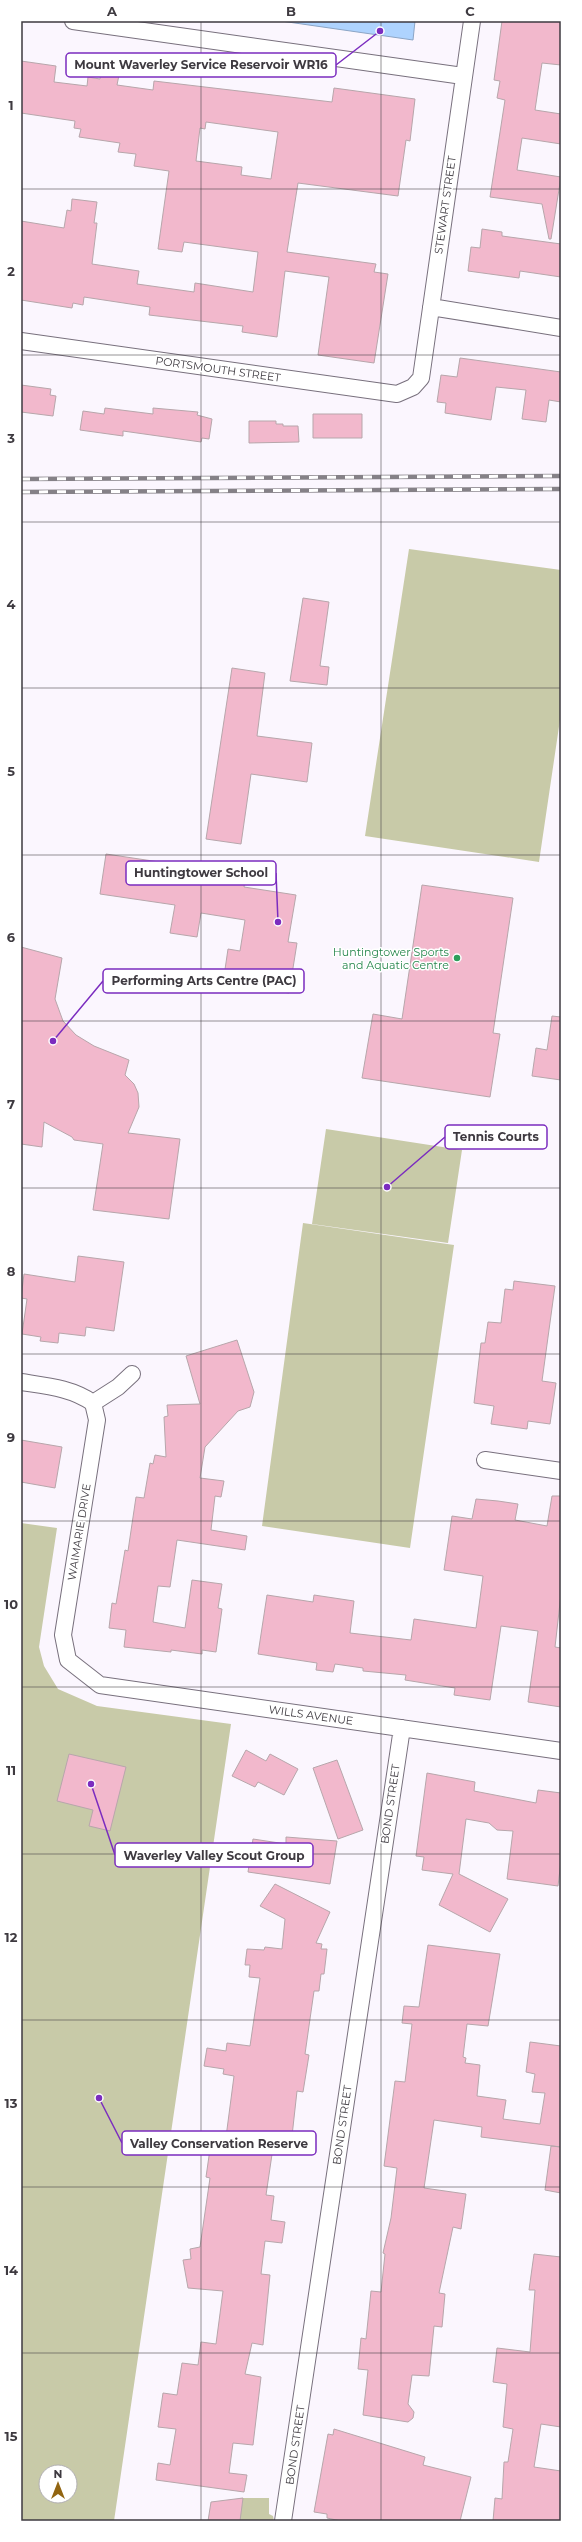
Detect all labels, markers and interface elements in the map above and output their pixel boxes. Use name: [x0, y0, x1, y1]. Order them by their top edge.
text: A: [106, 3, 118, 19]
text: B: [286, 3, 296, 19]
text: C: [465, 3, 475, 19]
callout: Mount Waverley Service Reservoir WR16: [66, 53, 336, 77]
text: Mount Waverley Service Reservoir WR16: [74, 57, 328, 72]
text: 1: [8, 97, 14, 113]
street label: STEWART STREET: [431, 154, 459, 255]
text: 2: [7, 263, 15, 279]
street label: PORTSMOUTH STREET: [154, 353, 282, 385]
text: 3: [6, 430, 15, 446]
text: 4: [7, 596, 16, 612]
text: 5: [7, 763, 15, 779]
callout: Huntingtower School: [126, 861, 276, 885]
text: Huntingtower School: [134, 865, 268, 880]
text: 6: [7, 929, 16, 945]
place label: Huntingtower Sports and Aquatic Centre: [333, 945, 450, 972]
marker: Huntingtower Sports and Aquatic Centre: [452, 953, 462, 963]
callout: Performing Arts Centre (PAC): [103, 969, 304, 993]
text: Performing Arts Centre (PAC): [112, 973, 296, 988]
text: 7: [7, 1096, 15, 1112]
callout: Tennis Courts: [445, 1125, 547, 1149]
text: Tennis Courts: [453, 1129, 540, 1144]
text: 8: [7, 1263, 16, 1279]
text: 9: [7, 1429, 15, 1445]
street label: WAIMARIE DRIVE: [64, 1483, 94, 1581]
text: 10: [4, 1596, 18, 1612]
street label: WILLS AVENUE: [268, 1702, 354, 1728]
text: 11: [6, 1762, 16, 1778]
street label: BOND STREET: [377, 1763, 403, 1845]
callout: Waverley Valley Scout Group: [115, 1843, 313, 1867]
text: Waverley Valley Scout Group: [123, 1848, 305, 1863]
text: 12: [5, 1929, 18, 1945]
street label: BOND STREET: [329, 2084, 355, 2166]
text: 13: [5, 2095, 18, 2111]
callout: Valley Conservation Reserve: [122, 2131, 316, 2155]
text: Valley Conservation Reserve: [129, 2136, 308, 2151]
text: 14: [4, 2262, 18, 2278]
street label: BOND STREET: [282, 2404, 308, 2486]
text: 15: [5, 2428, 18, 2444]
north arrow: [38, 2464, 78, 2504]
text: N: [54, 2467, 62, 2481]

